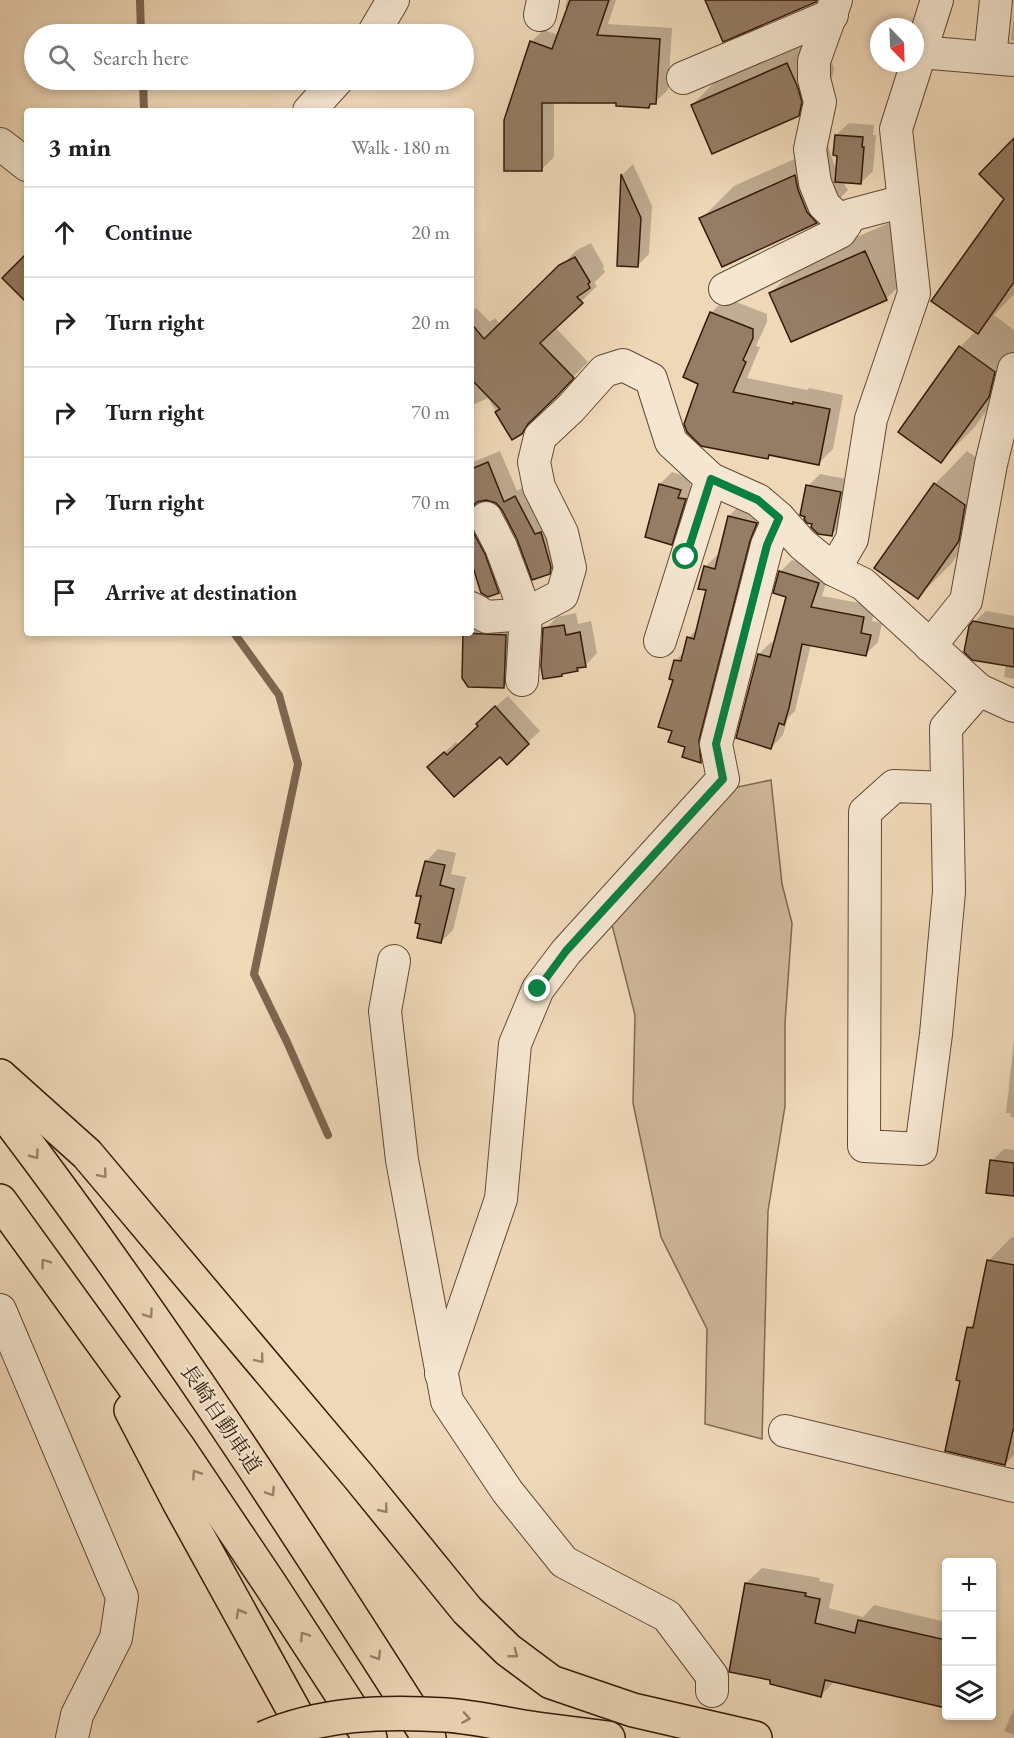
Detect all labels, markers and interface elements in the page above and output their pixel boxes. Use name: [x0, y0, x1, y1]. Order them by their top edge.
north arrow: [870, 18, 924, 72]
search box: [24, 24, 474, 90]
icon: search: [45, 41, 78, 74]
text: Search here: [93, 43, 188, 72]
text: 3 min: [48, 130, 111, 164]
text: Walk · 180 m: [351, 134, 450, 160]
icon: ahead: [48, 216, 81, 249]
text: Continue: [105, 218, 192, 247]
text: 20 m: [411, 219, 450, 245]
icon: right: [48, 306, 81, 339]
text: Turn right: [105, 308, 204, 337]
text: 20 m: [411, 309, 450, 335]
icon: right: [48, 396, 81, 429]
text: Turn right: [105, 398, 204, 427]
text: 70 m: [411, 399, 450, 425]
icon: right: [48, 486, 81, 519]
text: Turn right: [105, 488, 204, 517]
text: 70 m: [411, 489, 450, 515]
route start: [672, 543, 698, 569]
icon: arrive: [48, 576, 81, 609]
text: Arrive at destination: [105, 578, 297, 607]
route end: [524, 975, 550, 1001]
one-way arrow: [28, 1148, 39, 1159]
one-way arrow: [96, 1167, 107, 1178]
one-way arrow: [41, 1258, 52, 1269]
one-way arrow: [142, 1307, 153, 1318]
one-way arrow: [252, 1352, 263, 1363]
street label: 長崎自動車道: [175, 1359, 268, 1478]
one-way arrow: [192, 1469, 203, 1480]
one-way arrow: [263, 1486, 275, 1496]
one-way arrow: [377, 1502, 388, 1513]
map controls: [942, 1558, 996, 1720]
button: +: [942, 1558, 996, 1612]
one-way arrow: [236, 1609, 247, 1619]
button: −: [942, 1612, 996, 1666]
one-way arrow: [300, 1632, 311, 1643]
one-way arrow: [507, 1647, 518, 1658]
one-way arrow: [369, 1649, 380, 1660]
button: layers: [942, 1666, 996, 1720]
one-way arrow: [462, 1712, 471, 1724]

